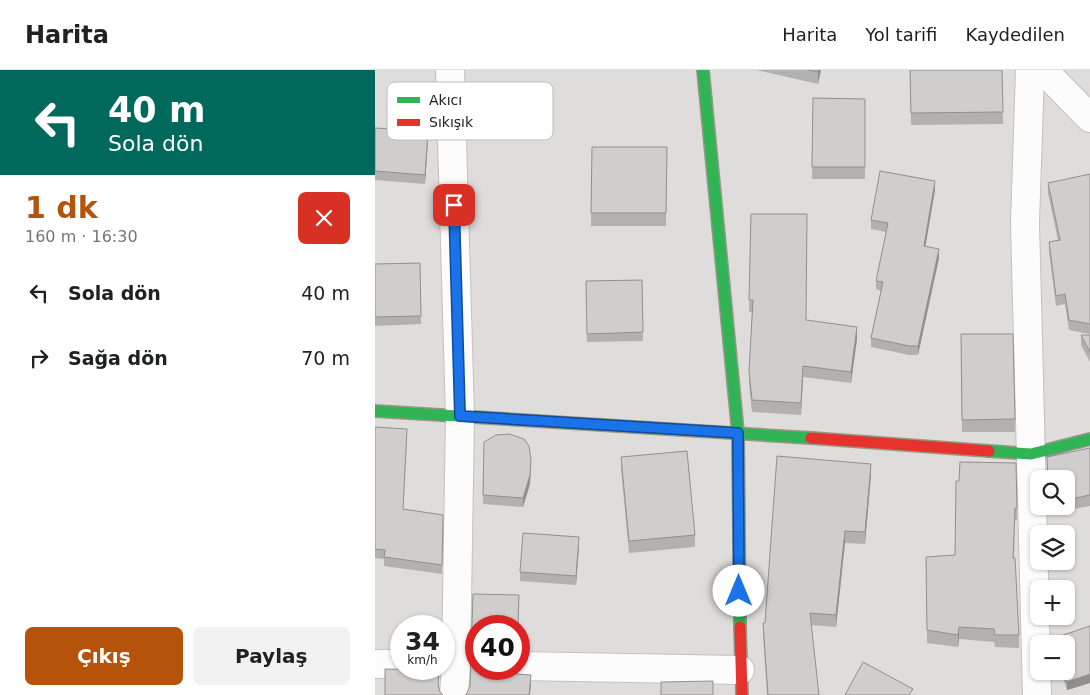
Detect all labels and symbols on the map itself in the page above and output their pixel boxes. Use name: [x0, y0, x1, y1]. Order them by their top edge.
legend: [387, 82, 553, 140]
text: Akıcı: [429, 92, 462, 108]
text: Sıkışık: [429, 114, 474, 130]
pin: [433, 184, 475, 226]
position arrow: [712, 564, 764, 616]
speed limit sign: 40: [465, 615, 530, 680]

